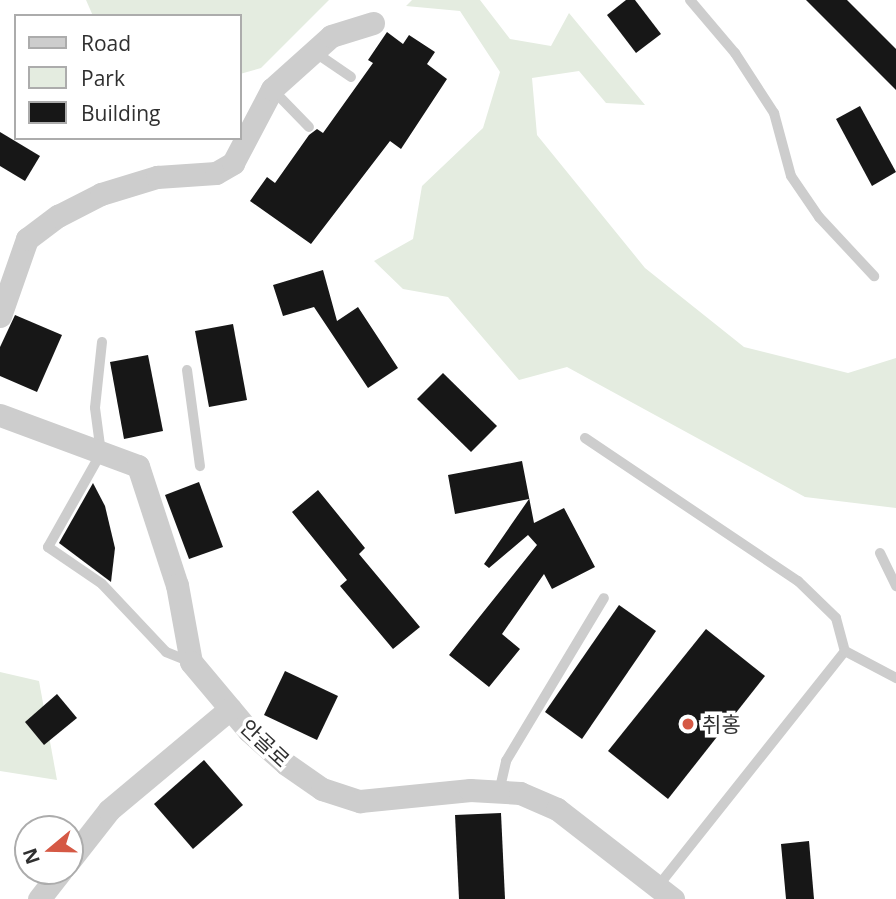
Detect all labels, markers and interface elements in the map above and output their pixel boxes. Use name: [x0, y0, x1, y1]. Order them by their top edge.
legend: [14, 14, 242, 140]
text: Road: [81, 29, 131, 57]
text: Park: [81, 64, 125, 92]
text: Building: [81, 99, 160, 127]
place label: 취홍: [702, 711, 741, 737]
street label: 안골로: [235, 714, 295, 772]
marker: 취홍: [680, 716, 696, 732]
north arrow: [14, 815, 84, 885]
text: N: [16, 845, 46, 868]

